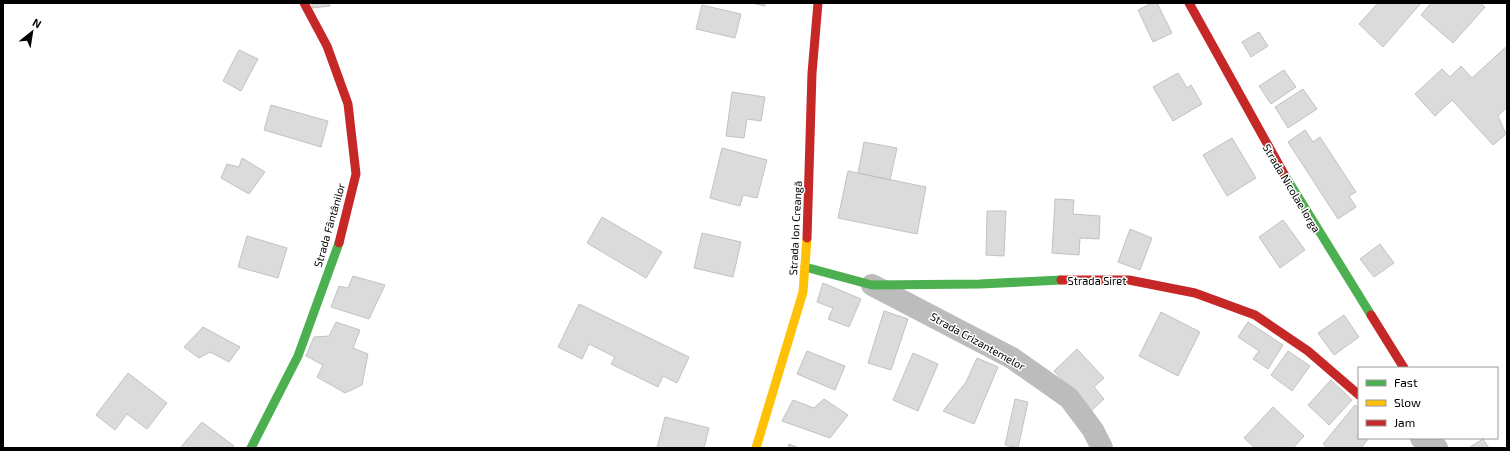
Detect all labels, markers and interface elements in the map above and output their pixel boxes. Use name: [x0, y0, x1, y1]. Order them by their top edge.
north arrow: [12, 12, 52, 52]
text: N: [31, 15, 44, 31]
street label: Strada Nicolae Iorga: [1260, 141, 1324, 235]
street label: Strada Ion Creangă: [786, 180, 804, 276]
street label: Strada Fântânilor: [311, 181, 347, 269]
street label: Strada Siret: [1068, 274, 1126, 287]
street label: Strada Crizantemelor: [928, 309, 1028, 373]
legend: [1358, 367, 1498, 439]
text: Fast: [1394, 375, 1418, 389]
text: Slow: [1394, 395, 1421, 409]
text: Jam: [1394, 415, 1415, 429]

